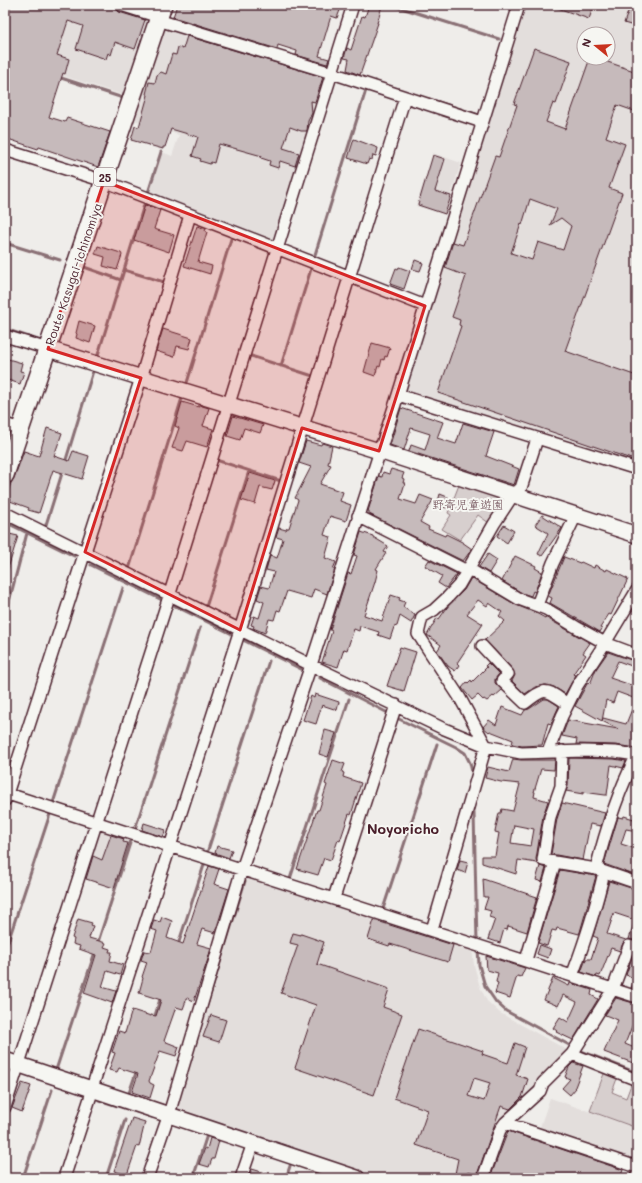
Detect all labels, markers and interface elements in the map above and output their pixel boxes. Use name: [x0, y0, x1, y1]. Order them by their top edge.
north arrow: [576, 26, 616, 66]
text: N: [578, 36, 594, 49]
road number: 25: [94, 168, 116, 186]
street label: Route Kasugai-ichinomiya: [41, 200, 105, 348]
park label: 野寄児童遊園: [432, 496, 504, 512]
district label: Noyoricho: [367, 819, 440, 838]

